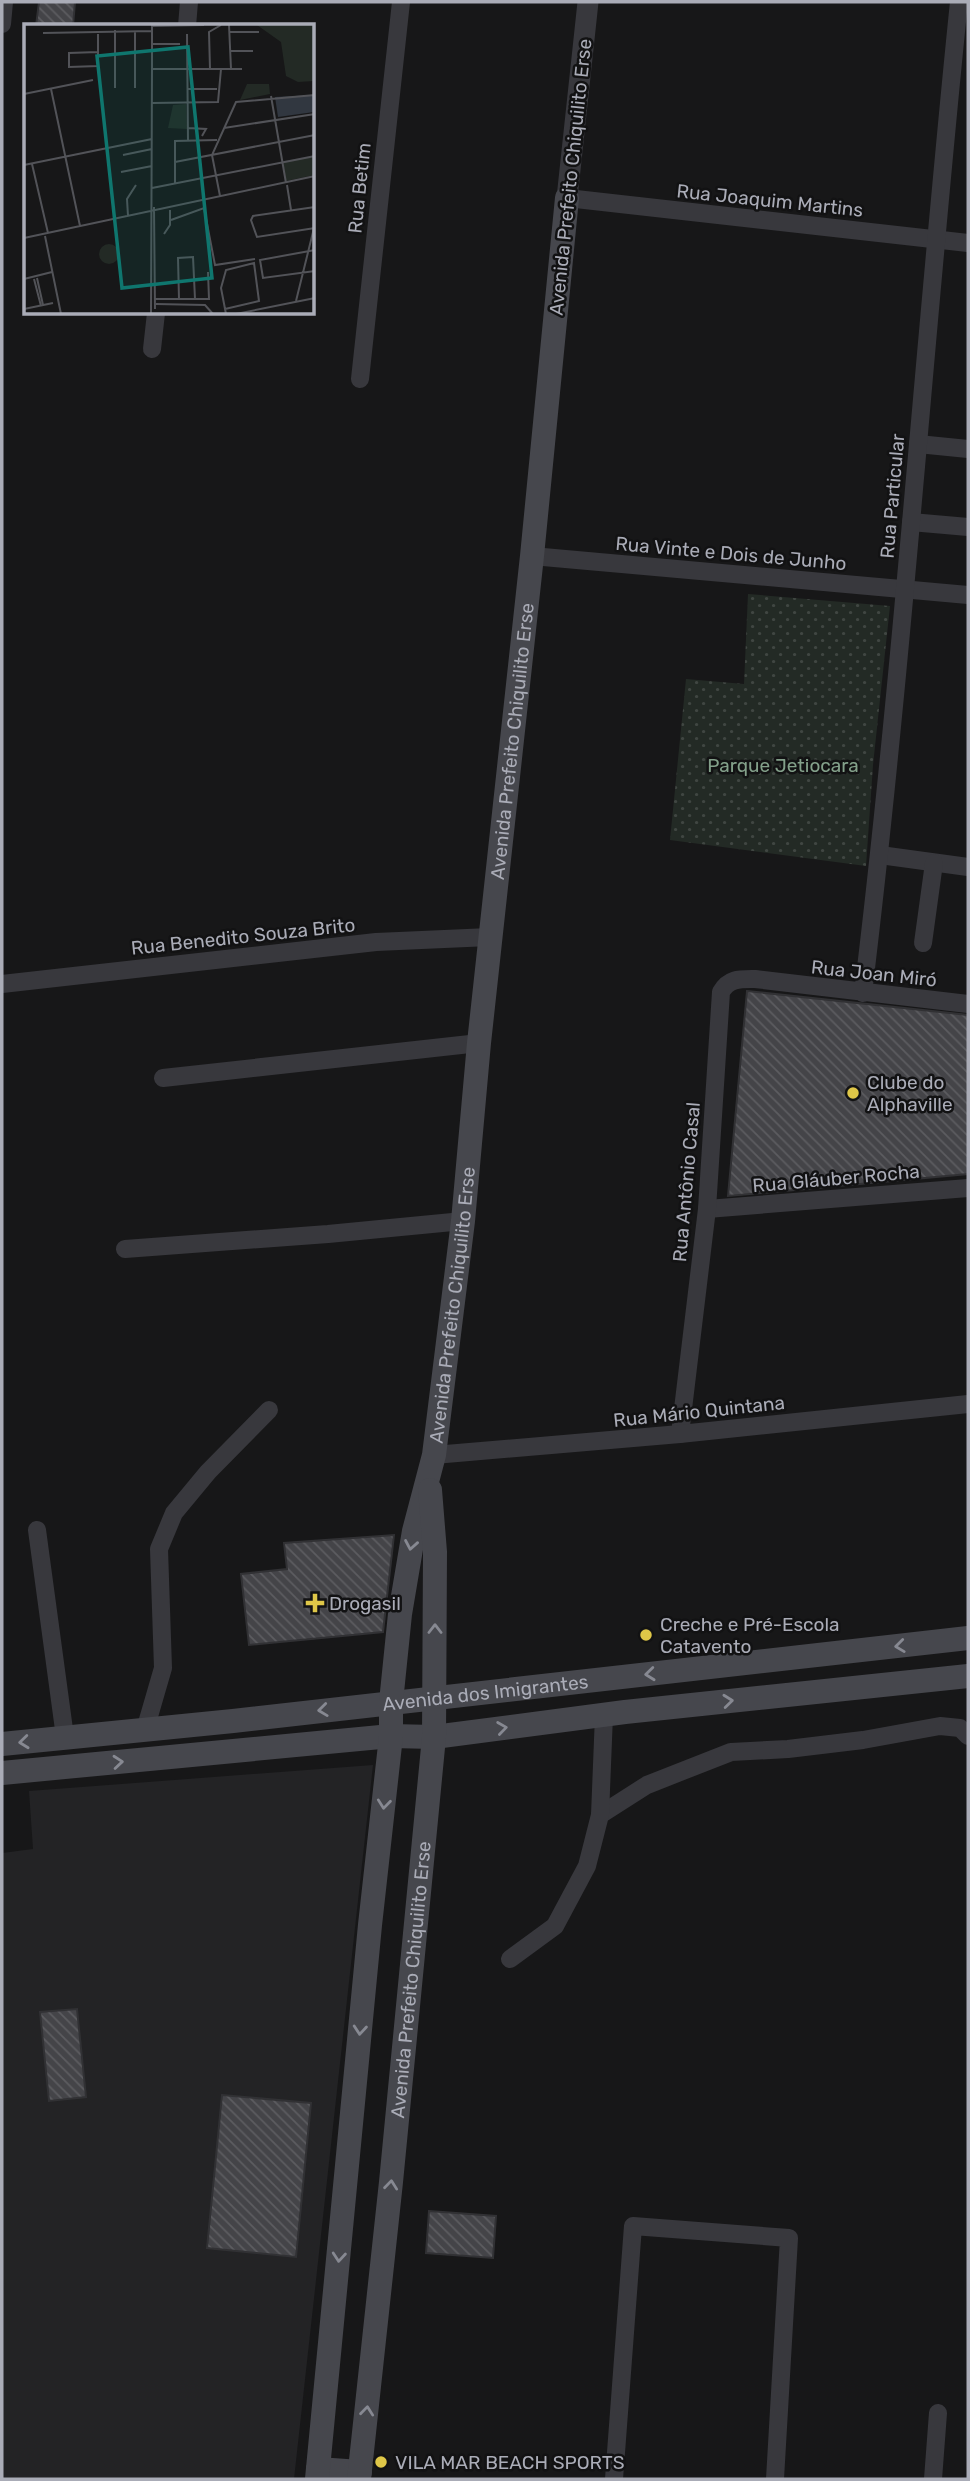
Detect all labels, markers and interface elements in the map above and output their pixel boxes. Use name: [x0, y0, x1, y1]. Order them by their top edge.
inset map: [24, 24, 315, 315]
street label: Avenida Prefeito Chiquilito Erse: [545, 38, 596, 317]
street label: Rua Betim: [343, 141, 376, 235]
street label: Rua Joaquim Martins: [676, 179, 864, 222]
street label: Rua Particular: [876, 432, 909, 559]
street label: Rua Vinte e Dois de Junho: [614, 532, 847, 575]
street label: Avenida Prefeito Chiquilito Erse: [486, 602, 539, 881]
park label: Parque Jetiocara: [707, 754, 859, 777]
street label: Rua Benedito Souza Brito: [130, 913, 356, 960]
street label: Rua Joan Miró: [810, 955, 938, 992]
place label: Clube do Alphaville: [867, 1071, 953, 1116]
marker: Clube do Alphaville: [845, 1085, 861, 1101]
street label: Rua Antônio Casal: [668, 1101, 705, 1263]
street label: Rua Gláuber Rocha: [752, 1160, 921, 1197]
street label: Avenida Prefeito Chiquilito Erse: [425, 1166, 480, 1445]
street label: Rua Mário Quintana: [612, 1391, 786, 1432]
one-way arrow: [405, 1539, 420, 1551]
place label: Drogasil: [329, 1592, 401, 1615]
marker: Drogasil: [307, 1595, 323, 1611]
place label: Creche e Pré-Escola Catavento: [660, 1613, 840, 1658]
one-way arrow: [427, 1623, 443, 1634]
marker: Creche e Pré-Escola Catavento: [638, 1627, 654, 1643]
one-way arrow: [895, 1638, 906, 1653]
one-way arrow: [644, 1666, 656, 1681]
street label: Avenida dos Imigrantes: [381, 1670, 589, 1716]
one-way arrow: [722, 1694, 734, 1709]
one-way arrow: [317, 1702, 329, 1717]
one-way arrow: [496, 1721, 508, 1736]
one-way arrow: [18, 1734, 29, 1749]
one-way arrow: [113, 1755, 124, 1770]
one-way arrow: [376, 1798, 391, 1810]
street label: Avenida Prefeito Chiquilito Erse: [386, 1840, 436, 2119]
one-way arrow: [353, 2025, 368, 2036]
one-way arrow: [383, 2179, 398, 2190]
one-way arrow: [331, 2251, 346, 2263]
one-way arrow: [359, 2406, 374, 2417]
place label: VILA MAR BEACH SPORTS: [395, 2451, 625, 2474]
marker: VILA MAR BEACH SPORTS: [373, 2454, 389, 2470]

